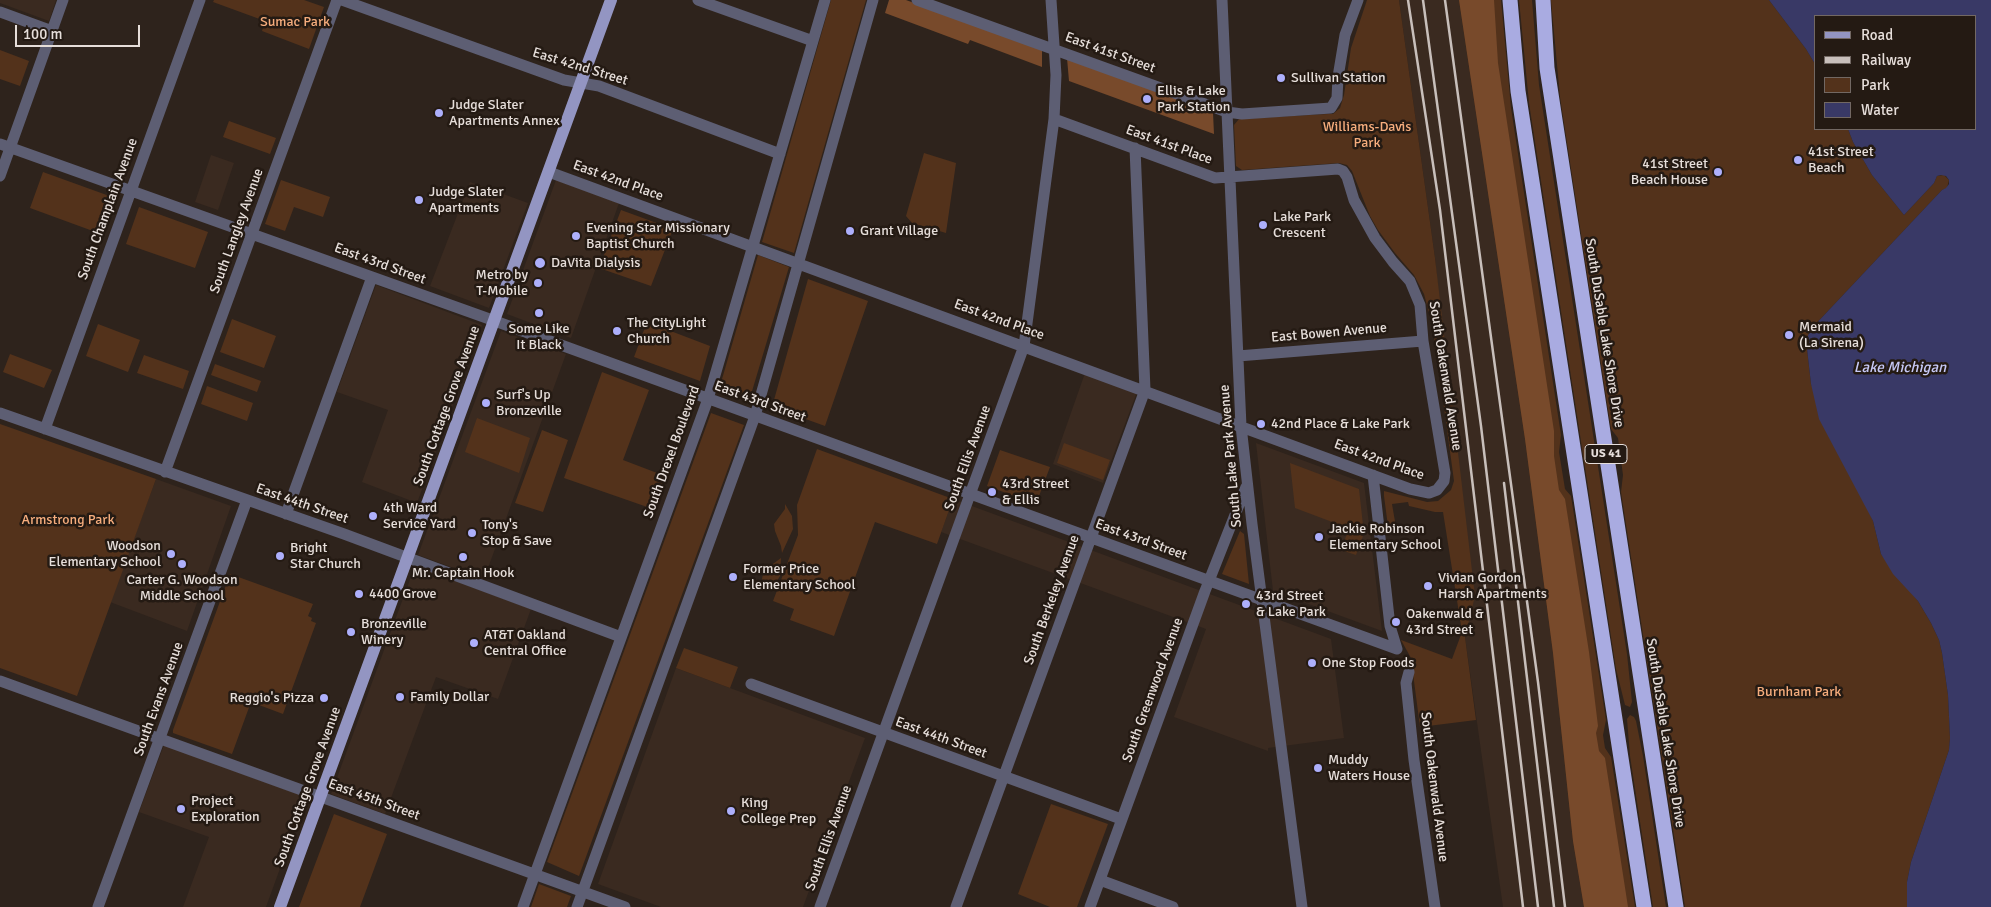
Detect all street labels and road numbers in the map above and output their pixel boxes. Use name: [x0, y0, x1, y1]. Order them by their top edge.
street label: East 41st Street: [1063, 29, 1157, 77]
street label: East 42nd Street: [530, 45, 630, 89]
street label: East 41st Place: [1123, 122, 1215, 168]
street label: South Champlain Avenue: [75, 136, 141, 282]
street label: East 42nd Place: [571, 157, 665, 205]
street label: South Langley Avenue: [207, 166, 267, 296]
street label: South DuSable Lake Shore Drive: [1581, 237, 1627, 429]
street label: East 43rd Street: [332, 240, 428, 288]
street label: East 42nd Place: [952, 296, 1046, 344]
street label: South Oakenwald Avenue: [1425, 300, 1465, 452]
street label: East Bowen Avenue: [1270, 320, 1388, 346]
street label: South Cottage Grove Avenue: [410, 324, 484, 488]
street label: East 43rd Street: [712, 378, 808, 426]
street label: South Drexel Boulevard: [640, 383, 704, 521]
street label: South Lake Park Avenue: [1216, 384, 1246, 528]
street label: South Ellis Avenue: [941, 403, 995, 513]
street label: East 42nd Place: [1332, 436, 1426, 484]
road number: US 41: [1585, 444, 1627, 464]
street label: East 44th Street: [254, 480, 350, 528]
street label: East 43rd Street: [1093, 516, 1189, 564]
street label: South Berkeley Avenue: [1021, 533, 1083, 667]
street label: South Greenwood Avenue: [1119, 616, 1187, 764]
street label: South DuSable Lake Shore Drive: [1642, 637, 1688, 829]
street label: South Evans Avenue: [131, 640, 187, 758]
street label: South Cottage Grove Avenue: [271, 705, 345, 869]
street label: South Oakenwald Avenue: [1416, 711, 1452, 863]
street label: East 44th Street: [893, 714, 989, 762]
street label: East 45th Street: [326, 776, 422, 824]
street label: South Ellis Avenue: [802, 783, 856, 893]

